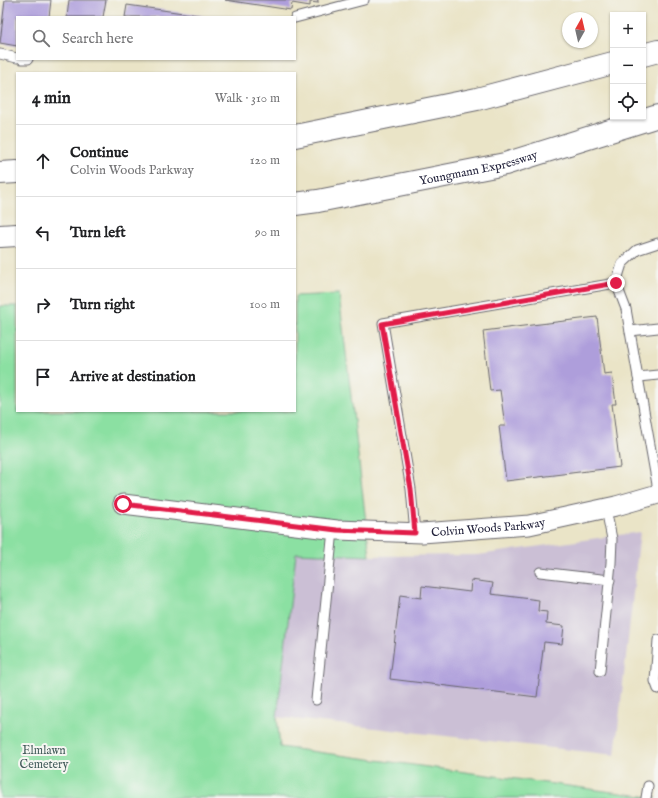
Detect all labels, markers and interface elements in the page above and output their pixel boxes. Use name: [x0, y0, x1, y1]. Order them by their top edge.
north arrow: [562, 12, 598, 48]
map controls: [610, 12, 646, 120]
button: +: [610, 12, 646, 48]
search box: [16, 16, 296, 60]
icon: search: [30, 27, 52, 49]
text: Search here: [62, 29, 133, 48]
button: −: [610, 48, 646, 84]
button: locate: [610, 84, 646, 120]
text: 4 min: [32, 88, 71, 109]
text: Walk · 310 m: [215, 90, 280, 107]
text: Continue: [70, 143, 128, 162]
street label: Youngmann Expressway: [418, 147, 539, 188]
icon: ahead: [32, 150, 54, 172]
text: 120 m: [250, 152, 280, 169]
text: Colvin Woods Parkway: [70, 162, 194, 179]
icon: left: [32, 222, 54, 244]
text: Turn left: [70, 223, 126, 242]
text: 90 m: [255, 224, 280, 241]
route end: [607, 274, 625, 292]
icon: right: [32, 294, 54, 316]
text: Turn right: [70, 295, 135, 314]
text: 100 m: [250, 296, 280, 313]
icon: arrive: [32, 366, 54, 388]
text: Arrive at destination: [70, 367, 196, 386]
route start: [114, 495, 132, 513]
street label: Colvin Woods Parkway: [431, 514, 547, 540]
park label: Elmlawn Cemetery: [20, 743, 68, 772]

